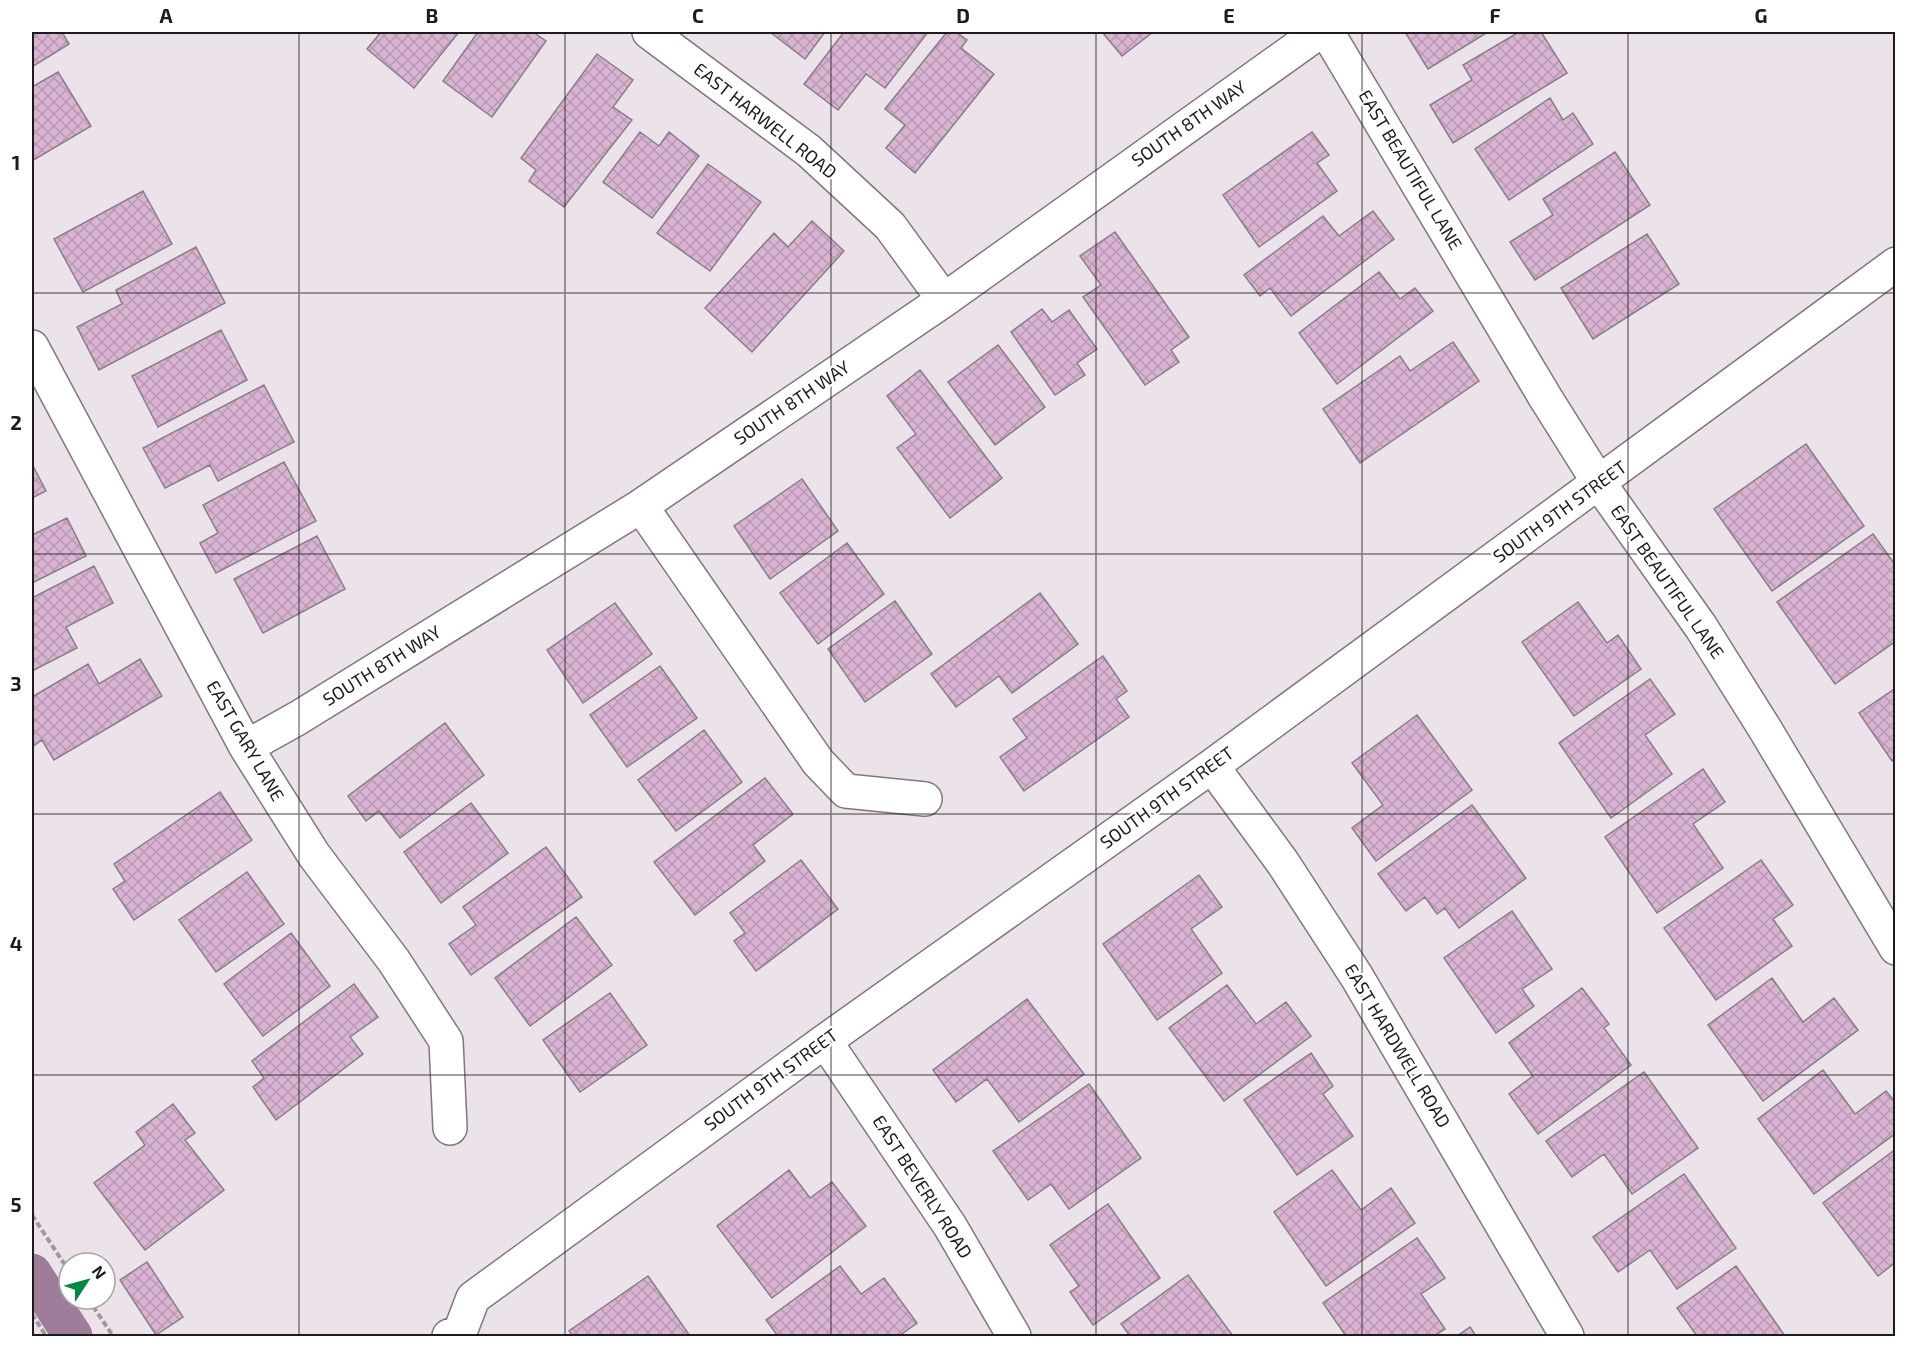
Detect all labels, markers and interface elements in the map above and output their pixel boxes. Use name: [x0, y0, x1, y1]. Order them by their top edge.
text: A: [159, 3, 173, 27]
text: B: [426, 3, 438, 27]
text: C: [692, 3, 704, 27]
text: D: [956, 3, 970, 27]
text: E: [1223, 3, 1235, 27]
text: F: [1489, 3, 1501, 27]
text: G: [1755, 3, 1767, 27]
street label: EAST HARWELL ROAD: [690, 58, 841, 183]
street label: SOUTH 8TH WAY: [1127, 75, 1251, 171]
street label: EAST BEAUTIFUL LANE: [1354, 86, 1467, 253]
text: 1: [12, 150, 20, 174]
street label: SOUTH 8TH WAY: [729, 355, 854, 449]
text: 2: [10, 410, 22, 434]
street label: SOUTH 9TH STREET: [1488, 455, 1631, 567]
street label: EAST BEAUTIFUL LANE: [1606, 500, 1729, 663]
street label: SOUTH 8TH WAY: [318, 620, 445, 710]
text: 3: [10, 671, 22, 695]
street label: EAST GARY LANE: [202, 676, 289, 805]
street label: SOUTH 9TH STREET: [1095, 741, 1238, 853]
text: 4: [10, 931, 23, 955]
street label: EAST HARDWELL ROAD: [1340, 960, 1455, 1131]
street label: SOUTH 9TH STREET: [699, 1023, 842, 1135]
street label: EAST BEVERLY ROAD: [868, 1111, 977, 1262]
text: 5: [10, 1192, 22, 1216]
north arrow: [57, 1251, 117, 1311]
text: N: [88, 1262, 111, 1282]

